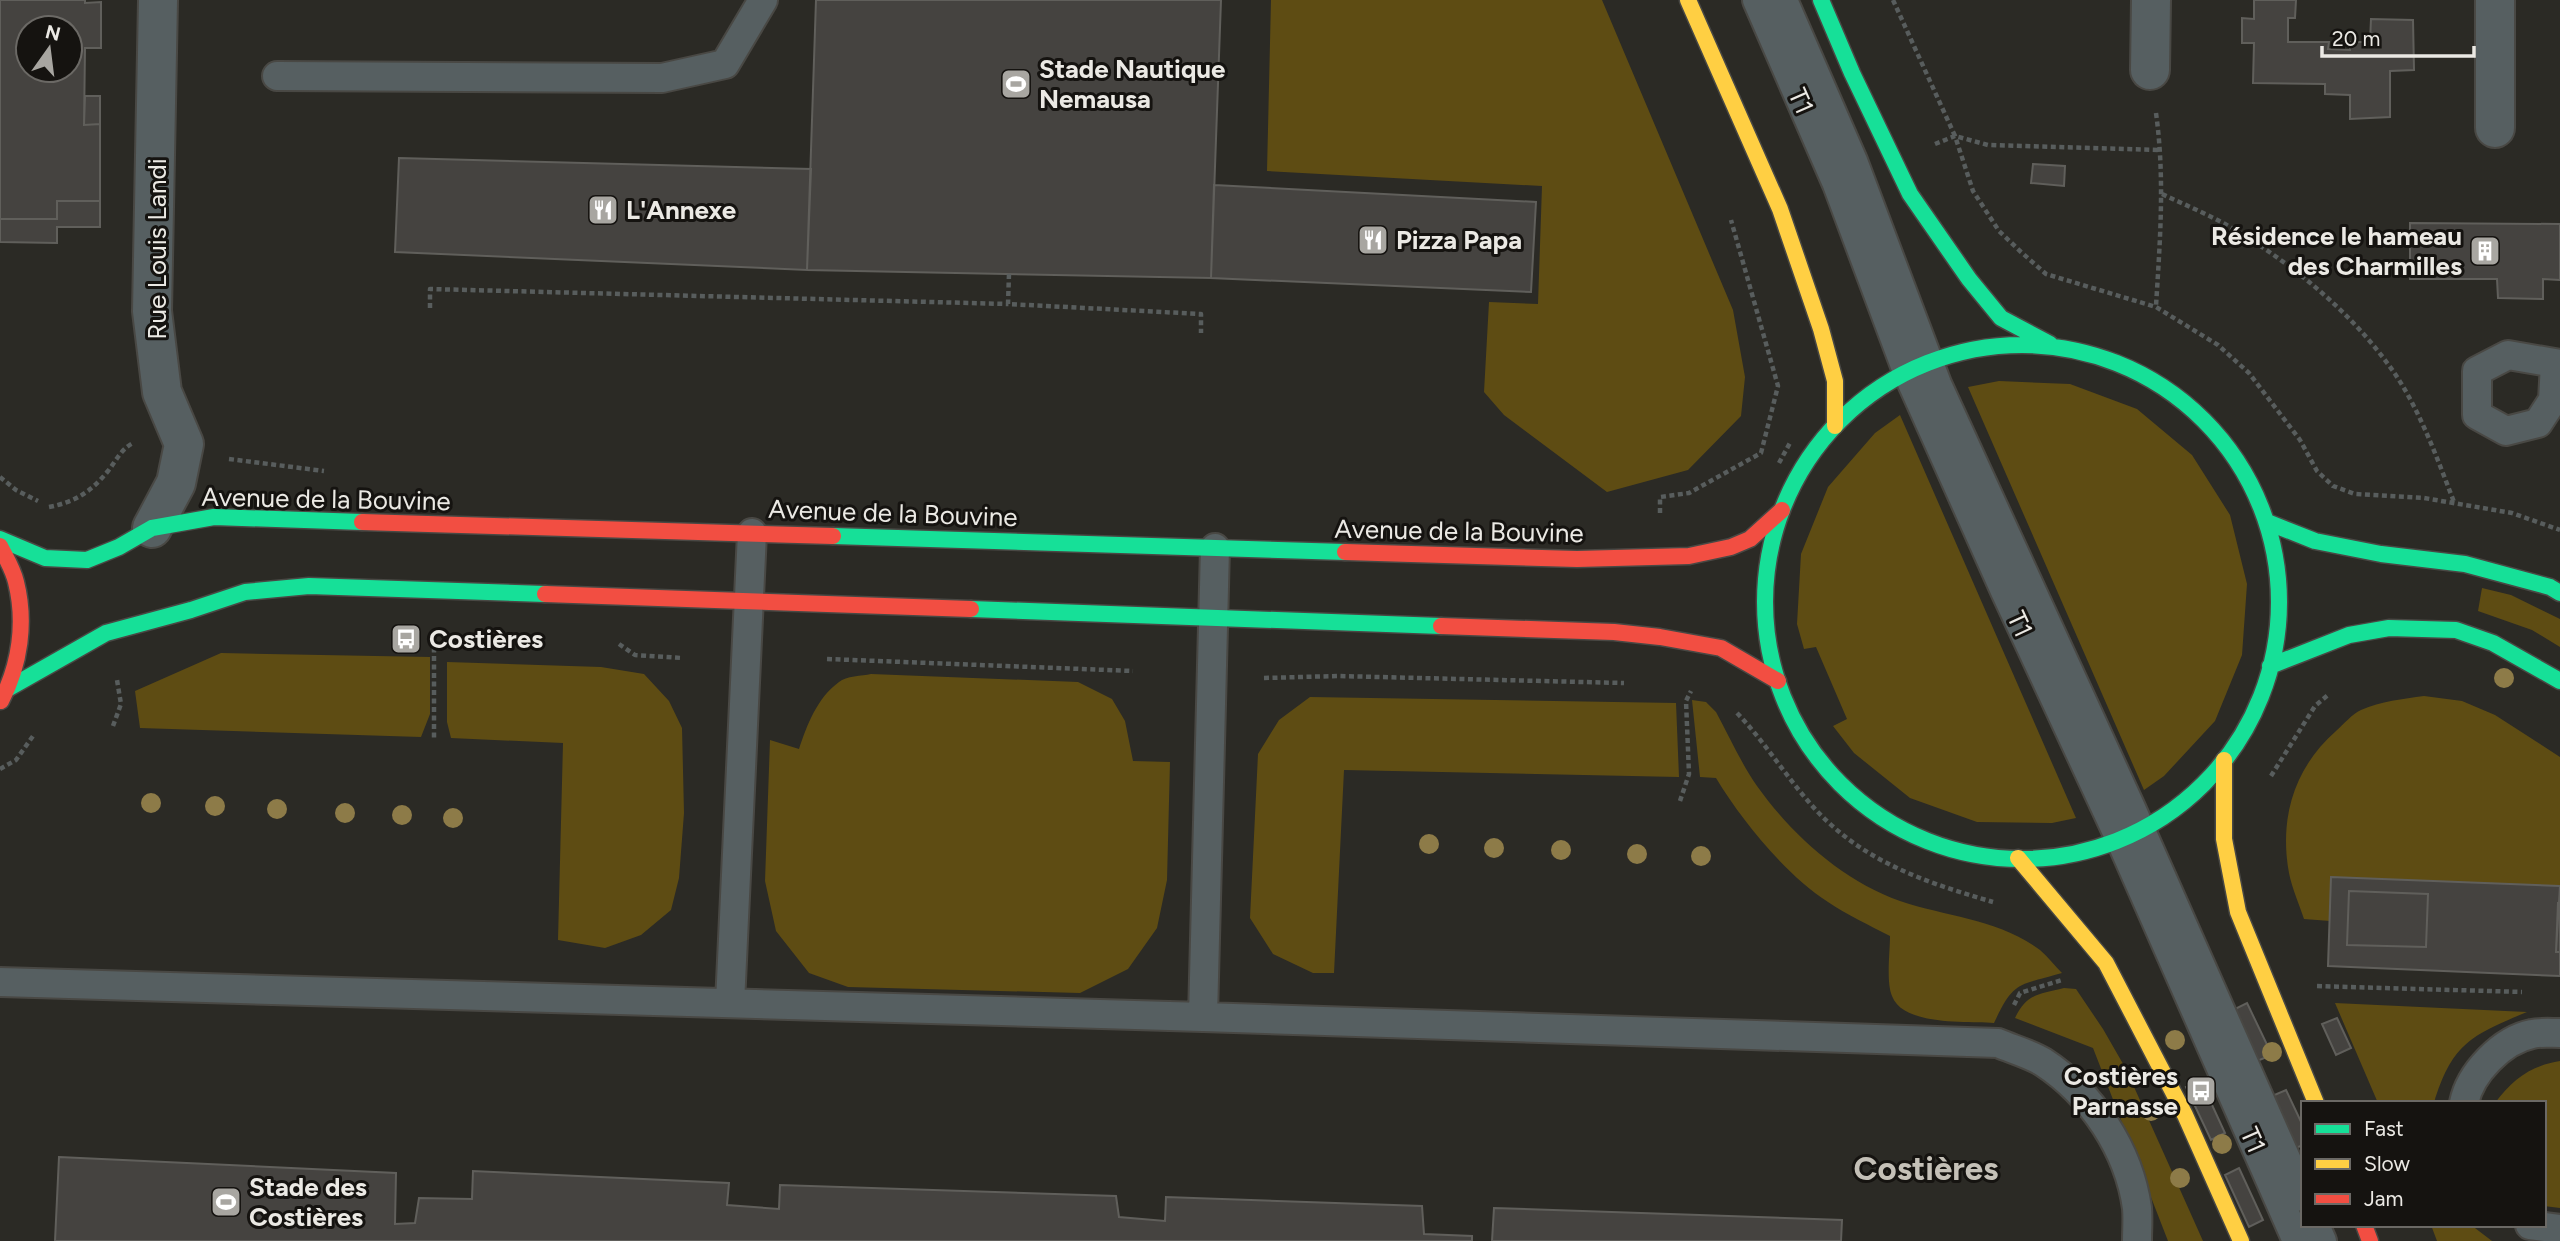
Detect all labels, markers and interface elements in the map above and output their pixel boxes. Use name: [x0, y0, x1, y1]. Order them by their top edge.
north arrow: [14, 14, 84, 84]
scale bar: [2322, 14, 2474, 58]
text: N: [43, 20, 63, 46]
text: 20 m: [2332, 26, 2380, 51]
place label: Stade Nautique Nemausa: [1039, 53, 1225, 115]
sports icon: Stade Nautique Nemausa: [999, 67, 1033, 101]
street label: T1: [1781, 83, 1821, 119]
street label: Rue Louis Landi: [141, 158, 173, 340]
restaurant icon: L'Annexe: [586, 193, 620, 227]
place label: L'Annexe: [626, 194, 736, 226]
place label: Résidence le hameau des Charmilles: [2211, 220, 2462, 282]
restaurant icon: Pizza Papa: [1356, 223, 1390, 257]
place label: Pizza Papa: [1396, 224, 1522, 256]
building icon: Résidence le hameau des Charmilles: [2468, 234, 2502, 268]
street label: Avenue de la Bouvine: [201, 481, 451, 517]
street label: Avenue de la Bouvine: [768, 493, 1018, 533]
street label: Avenue de la Bouvine: [1334, 513, 1584, 549]
street label: T1: [2000, 606, 2040, 642]
bus stop icon: Costières: [389, 622, 423, 656]
place label: Costières: [429, 623, 543, 655]
place label: Costières Parnasse: [2064, 1060, 2178, 1122]
bus stop icon: Costières Parnasse: [2184, 1074, 2218, 1108]
legend: [2301, 1101, 2546, 1227]
text: Fast: [2364, 1116, 2404, 1141]
street label: T1: [2233, 1122, 2273, 1158]
district label: Costières: [1854, 1149, 1998, 1188]
text: Slow: [2364, 1151, 2410, 1176]
place label: Stade des Costières: [249, 1171, 367, 1233]
sports icon: Stade des Costières: [209, 1185, 243, 1219]
text: Jam: [2364, 1186, 2403, 1211]

